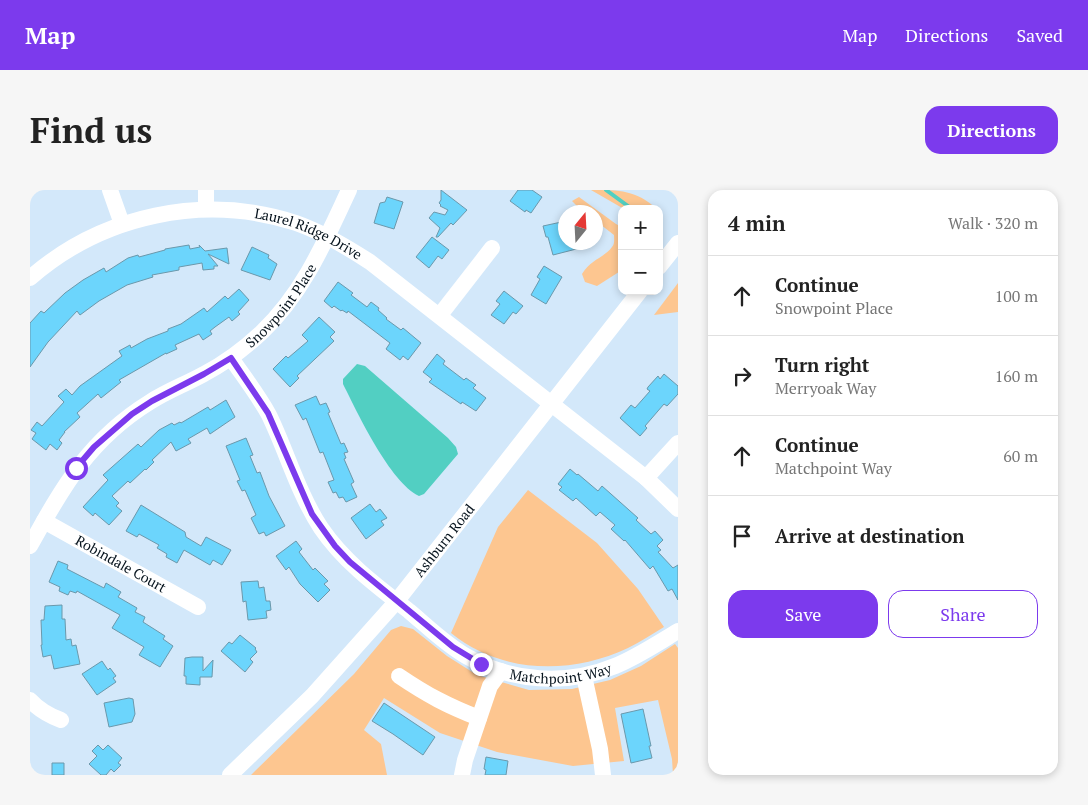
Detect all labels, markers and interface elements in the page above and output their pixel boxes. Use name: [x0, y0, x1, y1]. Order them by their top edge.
text: Map: [25, 19, 75, 51]
text: Map: [842, 23, 877, 47]
text: Directions: [905, 23, 988, 47]
text: Saved: [1016, 23, 1063, 47]
button: Directions: [925, 106, 1058, 154]
text: Find us: [30, 107, 152, 153]
street label: Laurel Ridge Drive: [253, 203, 366, 264]
north arrow: [558, 205, 603, 250]
map controls: [618, 205, 663, 295]
button: +: [618, 205, 663, 250]
text: 4 min: [728, 209, 785, 237]
text: Walk · 320 m: [948, 212, 1038, 234]
button: −: [618, 250, 663, 295]
street label: Snowpoint Place: [241, 260, 320, 352]
text: Continue: [775, 272, 859, 297]
icon: ahead: [728, 282, 756, 310]
text: 100 m: [995, 285, 1038, 307]
text: Snowpoint Place: [775, 297, 893, 319]
text: Turn right: [775, 352, 869, 377]
icon: right: [728, 362, 756, 390]
text: 160 m: [995, 365, 1038, 387]
text: Merryoak Way: [775, 377, 876, 399]
text: Continue: [775, 432, 859, 457]
icon: ahead: [728, 442, 756, 470]
text: 60 m: [1003, 445, 1038, 467]
route start: [65, 457, 88, 480]
text: Matchpoint Way: [775, 457, 892, 479]
street label: Ashburn Road: [409, 500, 479, 581]
icon: arrive: [728, 522, 756, 550]
text: Arrive at destination: [775, 523, 964, 548]
street label: Robindale Court: [72, 531, 171, 597]
button: Save: [728, 590, 878, 638]
button: Share: [888, 590, 1038, 638]
route end: [470, 653, 493, 676]
street label: Matchpoint Way: [508, 658, 615, 688]

